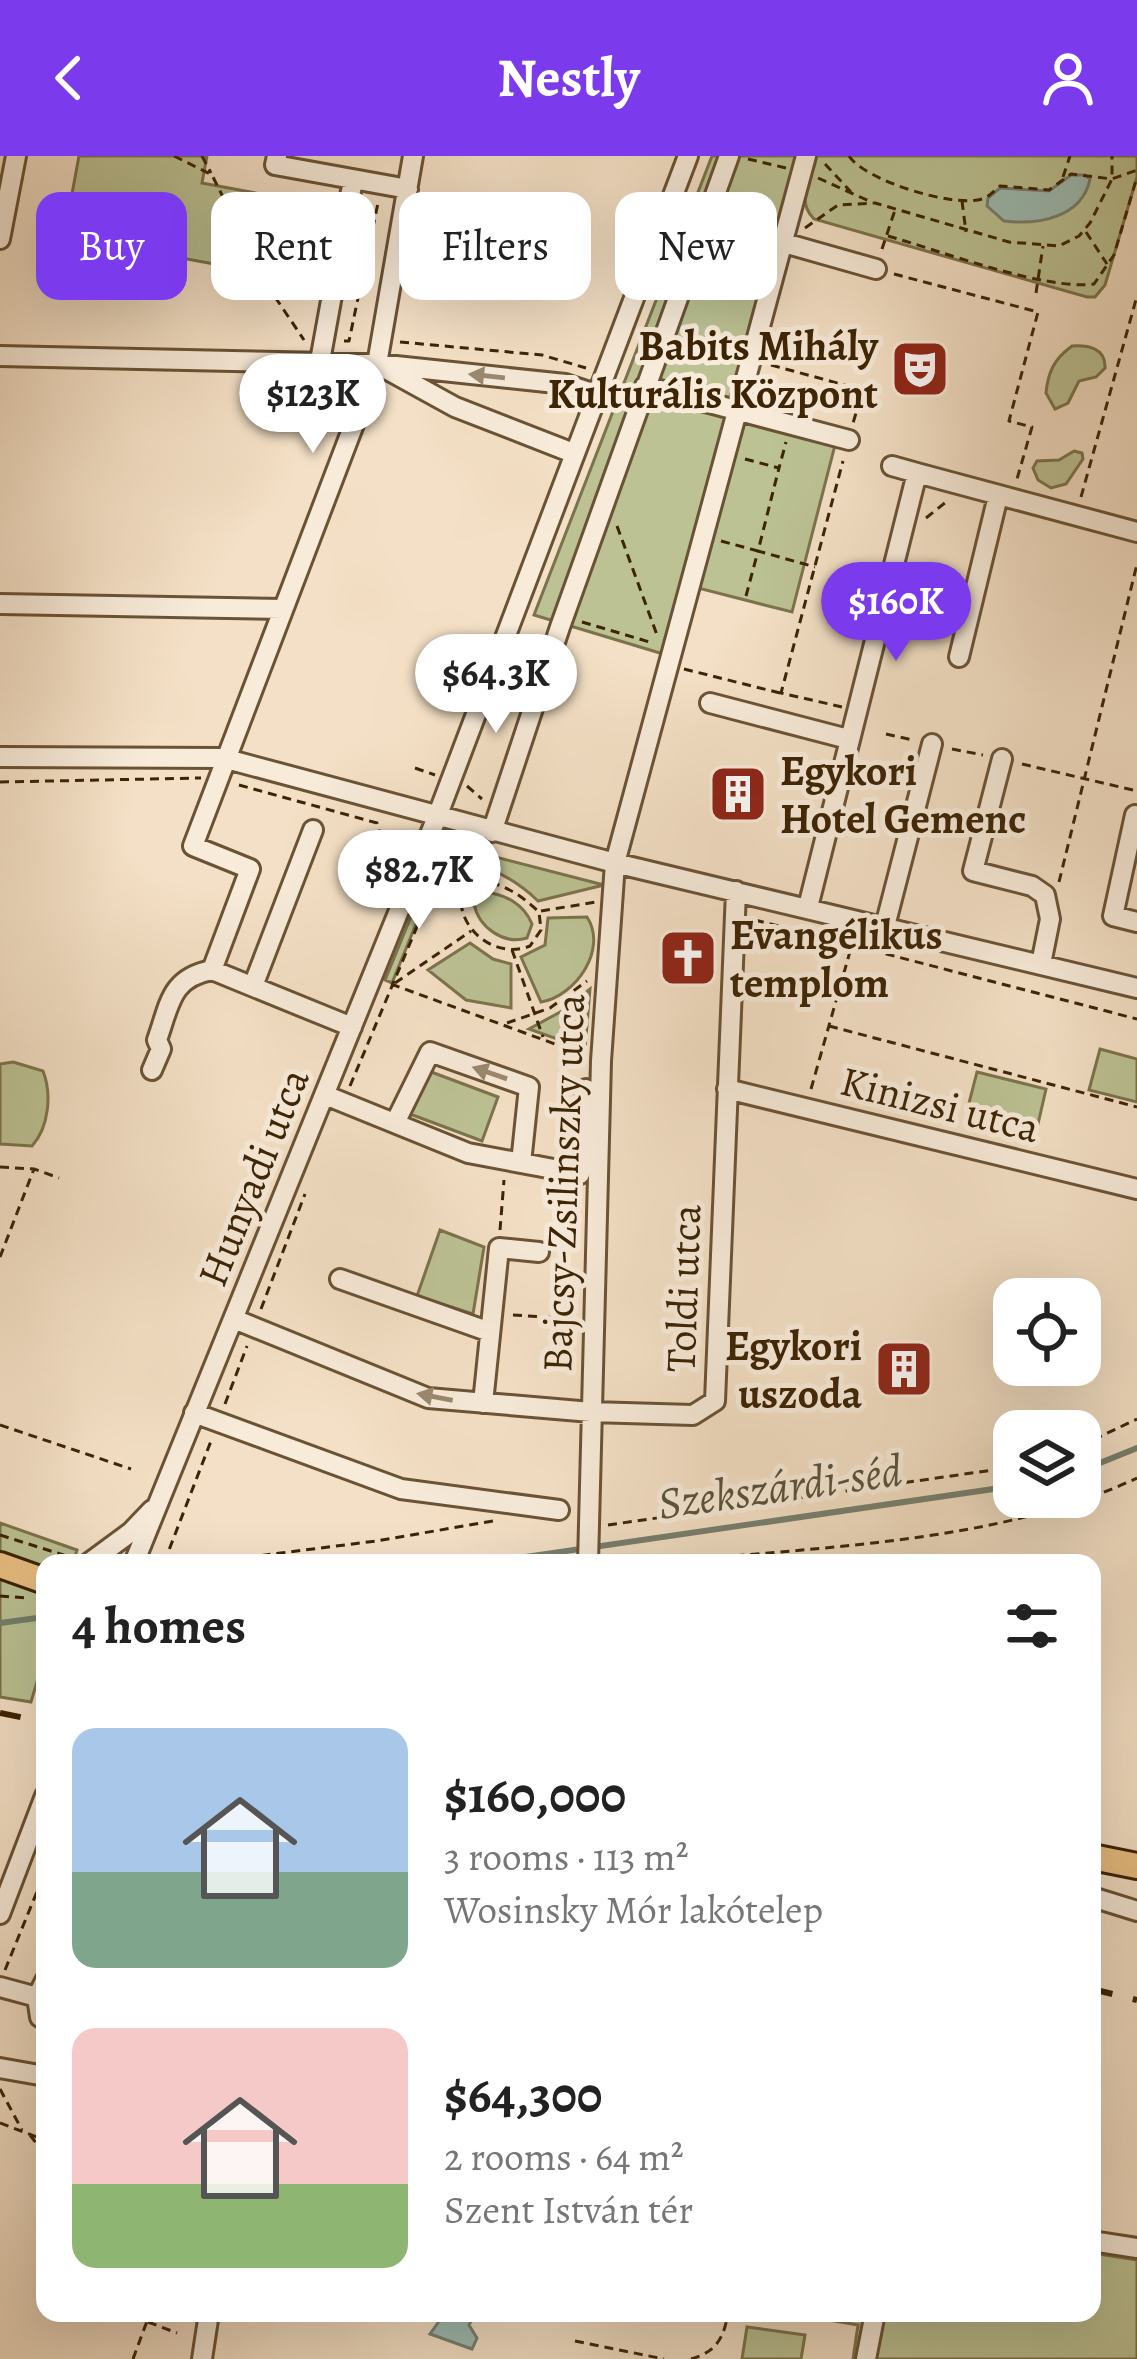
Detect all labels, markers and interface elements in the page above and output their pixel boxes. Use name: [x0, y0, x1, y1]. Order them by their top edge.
text: Nestly: [497, 41, 640, 115]
icon: back: [36, 45, 102, 111]
icon: person: [1035, 45, 1101, 111]
chip: Buy: [36, 192, 187, 300]
chip: Rent: [211, 192, 375, 300]
chip: Filters: [399, 192, 591, 300]
chip: New: [615, 192, 777, 300]
place label: Babits Mihály Kulturális Központ: [547, 317, 880, 422]
theatre icon: Babits Mihály Kulturális Központ: [889, 338, 951, 400]
pin: $123K: [229, 354, 397, 456]
text: $123K: [266, 366, 360, 419]
one-way arrow: [468, 366, 505, 385]
pin: $160K: [812, 562, 980, 664]
text: $160K: [848, 574, 944, 627]
pin: $64.3K: [398, 634, 594, 736]
text: $64.3K: [442, 646, 550, 699]
place label: Egykori Hotel Gemenc: [780, 742, 1026, 847]
building icon: Egykori Hotel Gemenc: [707, 763, 769, 825]
pin: $82.7K: [321, 830, 517, 932]
text: $82.7K: [365, 842, 473, 895]
place label: Evangélikus templom: [730, 906, 943, 1011]
church icon: Evangélikus templom: [657, 927, 719, 989]
street label: Bajcsy-Zsilinszky utca: [528, 992, 598, 1373]
street label: Kinizsi utca: [835, 1052, 1046, 1156]
street label: Hunyadi utca: [183, 1059, 323, 1295]
one-way arrow: [472, 1063, 508, 1081]
street label: Toldi utca: [652, 1203, 714, 1373]
map controls: [993, 1278, 1101, 1518]
button: locate: [993, 1278, 1101, 1386]
place label: Egykori uszoda: [725, 1317, 863, 1422]
building icon: Egykori uszoda: [873, 1338, 935, 1400]
one-way arrow: [416, 1387, 454, 1406]
button: layers: [993, 1410, 1101, 1518]
water label: Szekszárdi-séd: [654, 1439, 906, 1535]
text: 4 homes: [72, 1591, 246, 1661]
icon: filters: [999, 1593, 1065, 1659]
text: $160,000: [444, 1760, 626, 1830]
icon: home: [168, 1776, 312, 1920]
text: 3 rooms · 113 m²: [444, 1830, 689, 1883]
text: Wosinsky Mór lakótelep: [444, 1883, 823, 1936]
text: $64,300: [444, 2060, 603, 2130]
icon: home: [168, 2076, 312, 2220]
text: 2 rooms · 64 m²: [444, 2130, 684, 2183]
text: Szent István tér: [444, 2183, 693, 2236]

